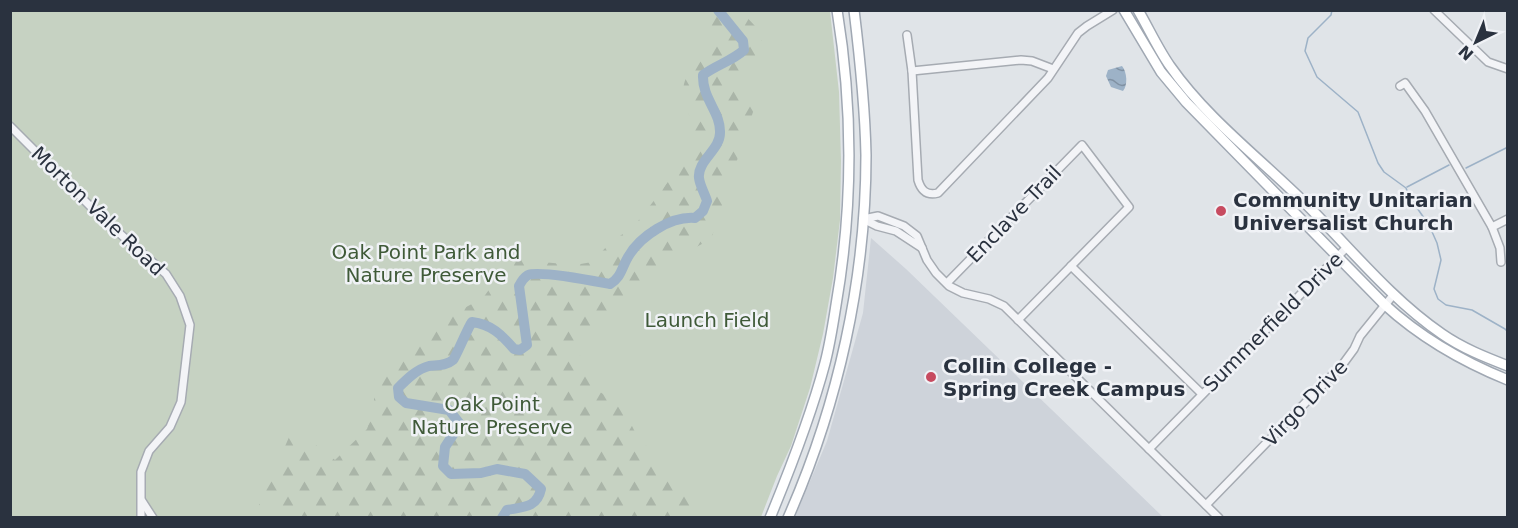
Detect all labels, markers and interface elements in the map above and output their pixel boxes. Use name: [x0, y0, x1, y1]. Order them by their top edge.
north arrow: [1446, 12, 1506, 72]
text: N: [1455, 41, 1477, 64]
street label: Morton Vale Road: [26, 141, 170, 281]
street label: Enclave Trail: [962, 161, 1066, 267]
place label: Community Unitarian Universalist Church: [1233, 188, 1473, 235]
marker: Community Unitarian Universalist Church: [1214, 204, 1228, 218]
park label: Oak Point Park and Nature Preserve: [331, 240, 521, 287]
street label: Summerfield Drive: [1198, 247, 1348, 397]
park label: Launch Field: [645, 308, 769, 332]
place label: Collin College - Spring Creek Campus: [943, 354, 1185, 401]
street label: Virgo Drive: [1258, 355, 1352, 451]
marker: Collin College - Spring Creek Campus: [924, 370, 938, 384]
park label: Oak Point Nature Preserve: [411, 392, 573, 439]

